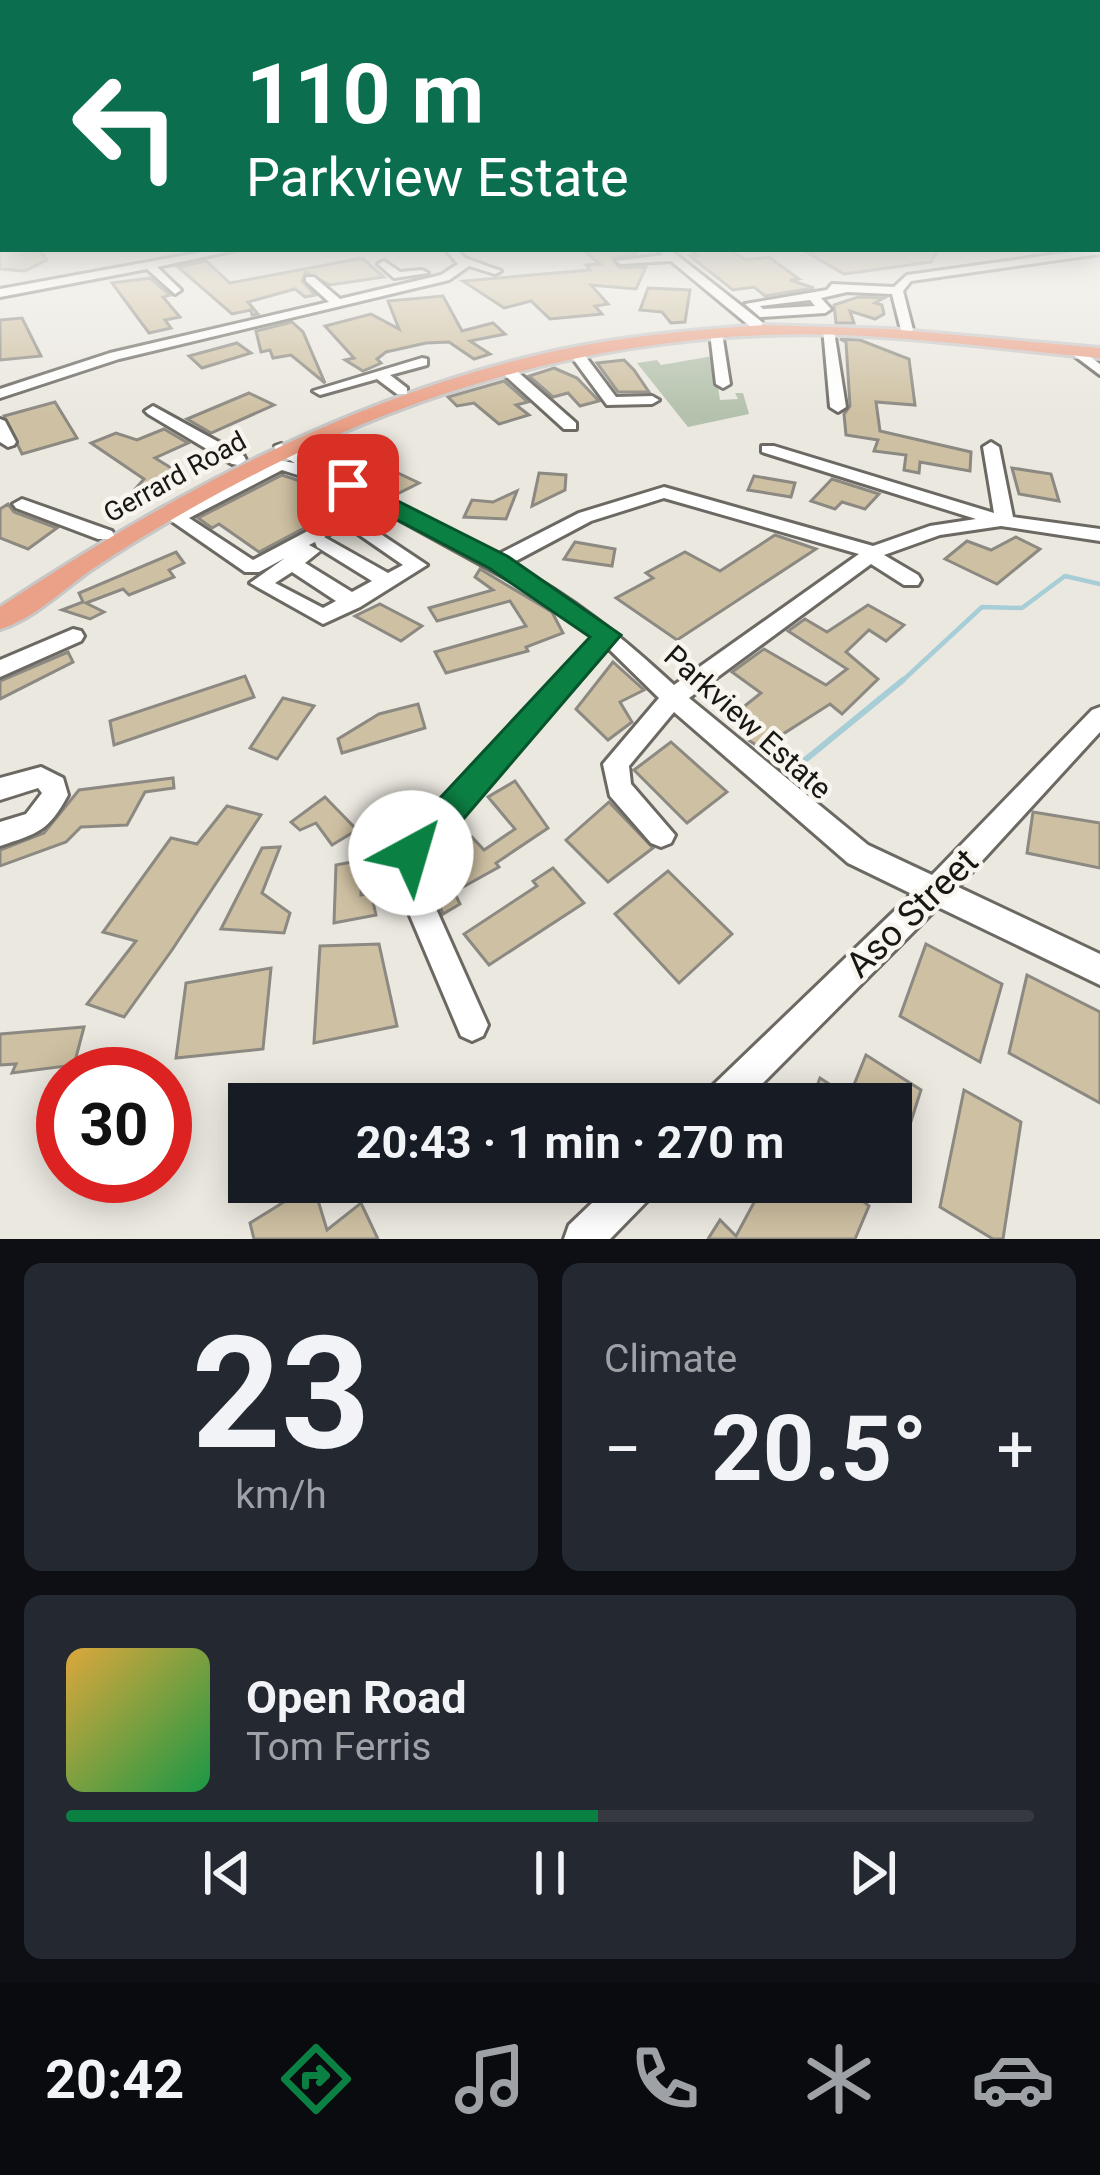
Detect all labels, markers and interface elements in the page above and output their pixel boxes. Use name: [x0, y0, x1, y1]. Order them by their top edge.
text: 110 m: [246, 45, 484, 144]
icon: left: [48, 48, 204, 204]
text: Parkview Estate: [246, 146, 629, 209]
street label: Gerrard Road: [98, 425, 252, 529]
pin: [297, 434, 399, 536]
icon: arrive: [315, 452, 381, 518]
street label: Parkview Estate: [657, 638, 839, 806]
position arrow: [348, 790, 474, 916]
street label: Aso Street: [838, 840, 986, 986]
speed limit sign: 30: [36, 1047, 192, 1203]
text: 20:43 · 1 min · 270 m: [356, 1116, 784, 1169]
text: 23: [191, 1302, 371, 1485]
text: Climate: [604, 1336, 737, 1382]
text: 20.5°: [711, 1397, 927, 1502]
text: −: [604, 1411, 642, 1488]
text: +: [997, 1411, 1034, 1488]
text: km/h: [235, 1472, 327, 1518]
text: Open Road: [246, 1671, 467, 1724]
text: Tom Ferris: [246, 1724, 431, 1770]
icon: previous: [194, 1840, 260, 1906]
icon: pause: [517, 1840, 583, 1906]
icon: next: [840, 1840, 906, 1906]
icon: directions: [274, 2037, 358, 2121]
icon: music: [448, 2037, 532, 2121]
icon: phone: [623, 2037, 707, 2121]
icon: climate: [797, 2037, 881, 2121]
icon: car: [971, 2037, 1055, 2121]
text: 20:42: [45, 2048, 184, 2111]

